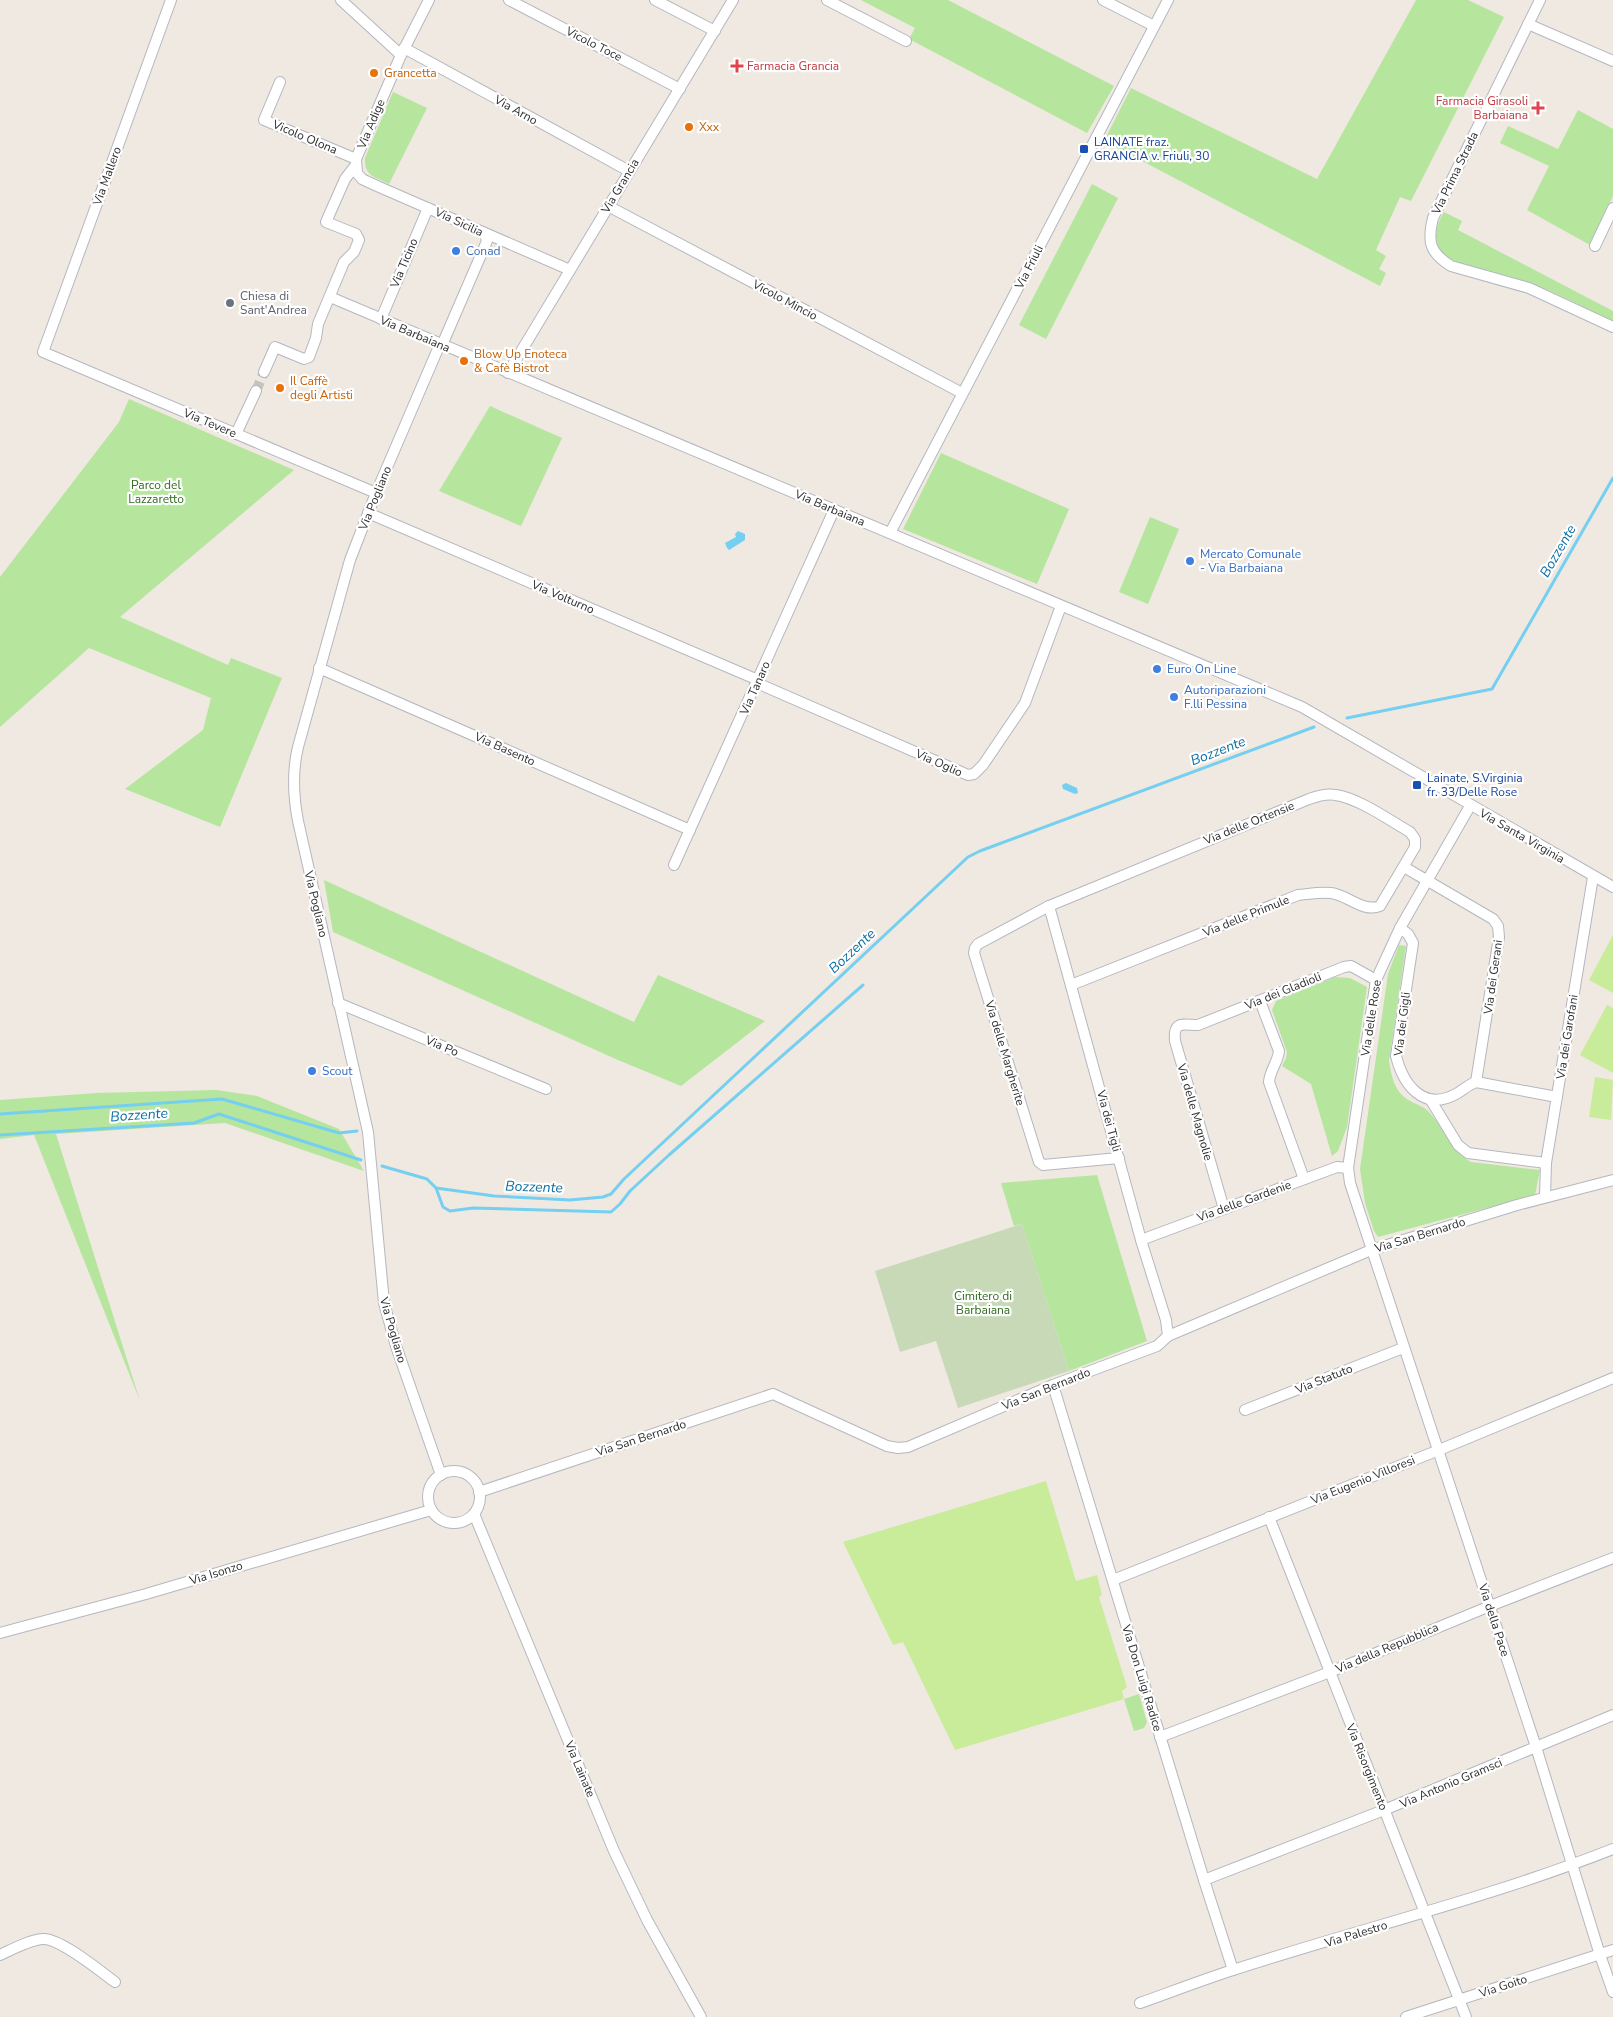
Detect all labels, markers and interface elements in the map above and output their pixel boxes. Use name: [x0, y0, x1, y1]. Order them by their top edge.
street label: Vicolo Toce: [562, 23, 625, 65]
place label: Farmacia Grancia: [747, 58, 839, 74]
marker: Farmacia Grancia: [731, 60, 743, 72]
place label: Grancetta: [384, 65, 437, 81]
marker: Grancetta: [368, 67, 380, 79]
street label: Via Arno: [491, 91, 541, 129]
place label: Farmacia Girasoli Barbaiana: [1436, 93, 1528, 123]
street label: Via Adige: [353, 97, 389, 152]
marker: Farmacia Girasoli Barbaiana: [1532, 102, 1544, 114]
street label: Vicolo Olona: [269, 116, 340, 158]
place label: Xxx: [699, 119, 720, 135]
marker: Xxx: [683, 121, 695, 133]
street label: Via Prima Strada: [1428, 129, 1482, 218]
place label: LAINATE fraz. GRANCIA v. Friuli, 30: [1094, 134, 1209, 164]
marker: LAINATE fraz. GRANCIA v. Friuli, 30: [1078, 143, 1090, 155]
street label: Via Mallero: [89, 144, 125, 209]
street label: Via Grancia: [597, 156, 643, 217]
street label: Via Sicilia: [431, 203, 486, 240]
street label: Via Ticino: [386, 235, 422, 291]
street label: Via Friuli: [1011, 242, 1047, 293]
place label: Conad: [466, 243, 501, 259]
marker: Conad: [450, 245, 462, 257]
street label: Vicolo Mincio: [749, 276, 821, 324]
place label: Chiesa di Sant'Andrea: [240, 288, 307, 318]
marker: Chiesa di Sant'Andrea: [224, 297, 236, 309]
street label: Via Barbaiana: [376, 312, 453, 356]
place label: Blow Up Enoteca & Cafè Bistrot: [474, 346, 567, 376]
marker: Blow Up Enoteca & Cafè Bistrot: [458, 355, 470, 367]
place label: Il Caffè degli Artisti: [290, 373, 353, 403]
marker: Il Caffè degli Artisti: [274, 382, 286, 394]
street label: Via Tevere: [180, 404, 239, 441]
street label: Via Pogliano: [355, 463, 395, 533]
park label: Parco del Lazzaretto: [128, 477, 184, 507]
street label: Via Barbaiana: [791, 486, 868, 530]
water label: Bozzente: [1535, 521, 1581, 581]
place label: Mercato Comunale - Via Barbaiana: [1200, 546, 1301, 576]
marker: Mercato Comunale - Via Barbaiana: [1184, 555, 1196, 567]
street label: Via Volturno: [528, 576, 597, 618]
street label: Via Tanaro: [736, 658, 774, 718]
place label: Euro On Line: [1167, 661, 1236, 677]
marker: Euro On Line: [1151, 663, 1163, 675]
place label: Autoriparazioni F.lli Pessina: [1184, 682, 1266, 712]
marker: Autoriparazioni F.lli Pessina: [1168, 691, 1180, 703]
street label: Via Basento: [471, 728, 538, 770]
water label: Bozzente: [1188, 732, 1249, 770]
street label: Via Oglio: [912, 745, 965, 781]
place label: Lainate, S.Virginia fr. 33/Delle Rose: [1427, 770, 1523, 800]
marker: Lainate, S.Virginia fr. 33/Delle Rose: [1411, 779, 1423, 791]
street label: Via delle Ortensie: [1200, 798, 1297, 849]
street label: Via Santa Virginia: [1476, 805, 1567, 867]
street label: Via Pogliano: [300, 868, 331, 939]
street label: Via delle Primule: [1200, 891, 1292, 941]
water label: Bozzente: [824, 924, 880, 978]
street label: Via dei Gerani: [1480, 939, 1506, 1016]
street label: Via dei Gladioli: [1241, 968, 1324, 1014]
street label: Via delle Rose: [1357, 979, 1385, 1058]
street label: Via dei Gigli: [1390, 991, 1414, 1058]
street label: Via dei Garofani: [1552, 994, 1582, 1081]
street label: Via delle Margherite: [981, 998, 1029, 1107]
street label: Via Po: [422, 1032, 461, 1060]
street label: Via delle Magnolie: [1173, 1061, 1217, 1162]
place label: Scout: [322, 1063, 353, 1079]
marker: Scout: [306, 1065, 318, 1077]
street label: Via dei Tigli: [1093, 1087, 1125, 1154]
water label: Bozzente: [110, 1103, 169, 1126]
water label: Bozzente: [505, 1176, 564, 1198]
street label: Via delle Gardenie: [1194, 1177, 1293, 1226]
street label: Via San Bernardo: [1372, 1214, 1468, 1257]
park label: Cimitero di Barbaiana: [954, 1288, 1012, 1318]
street label: Via Pogliano: [376, 1294, 410, 1365]
street label: Via Statuto: [1292, 1360, 1355, 1398]
street label: Via San Bernardo: [998, 1364, 1093, 1414]
street label: Via San Bernardo: [593, 1416, 688, 1460]
street label: Via Eugenio Villoresi: [1308, 1452, 1417, 1509]
street label: Via Isonzo: [186, 1557, 245, 1589]
street label: Via della Pace: [1474, 1580, 1513, 1659]
street label: Via della Repubblica: [1332, 1619, 1441, 1677]
street label: Via Don Luigi Radice: [1118, 1622, 1166, 1733]
street label: Via Risorgimento: [1342, 1720, 1392, 1813]
street label: Via Lainate: [561, 1737, 599, 1800]
street label: Via Antonio Gramsci: [1396, 1754, 1505, 1812]
street label: Via Palestro: [1322, 1917, 1390, 1951]
street label: Via Goito: [1476, 1971, 1529, 2002]

